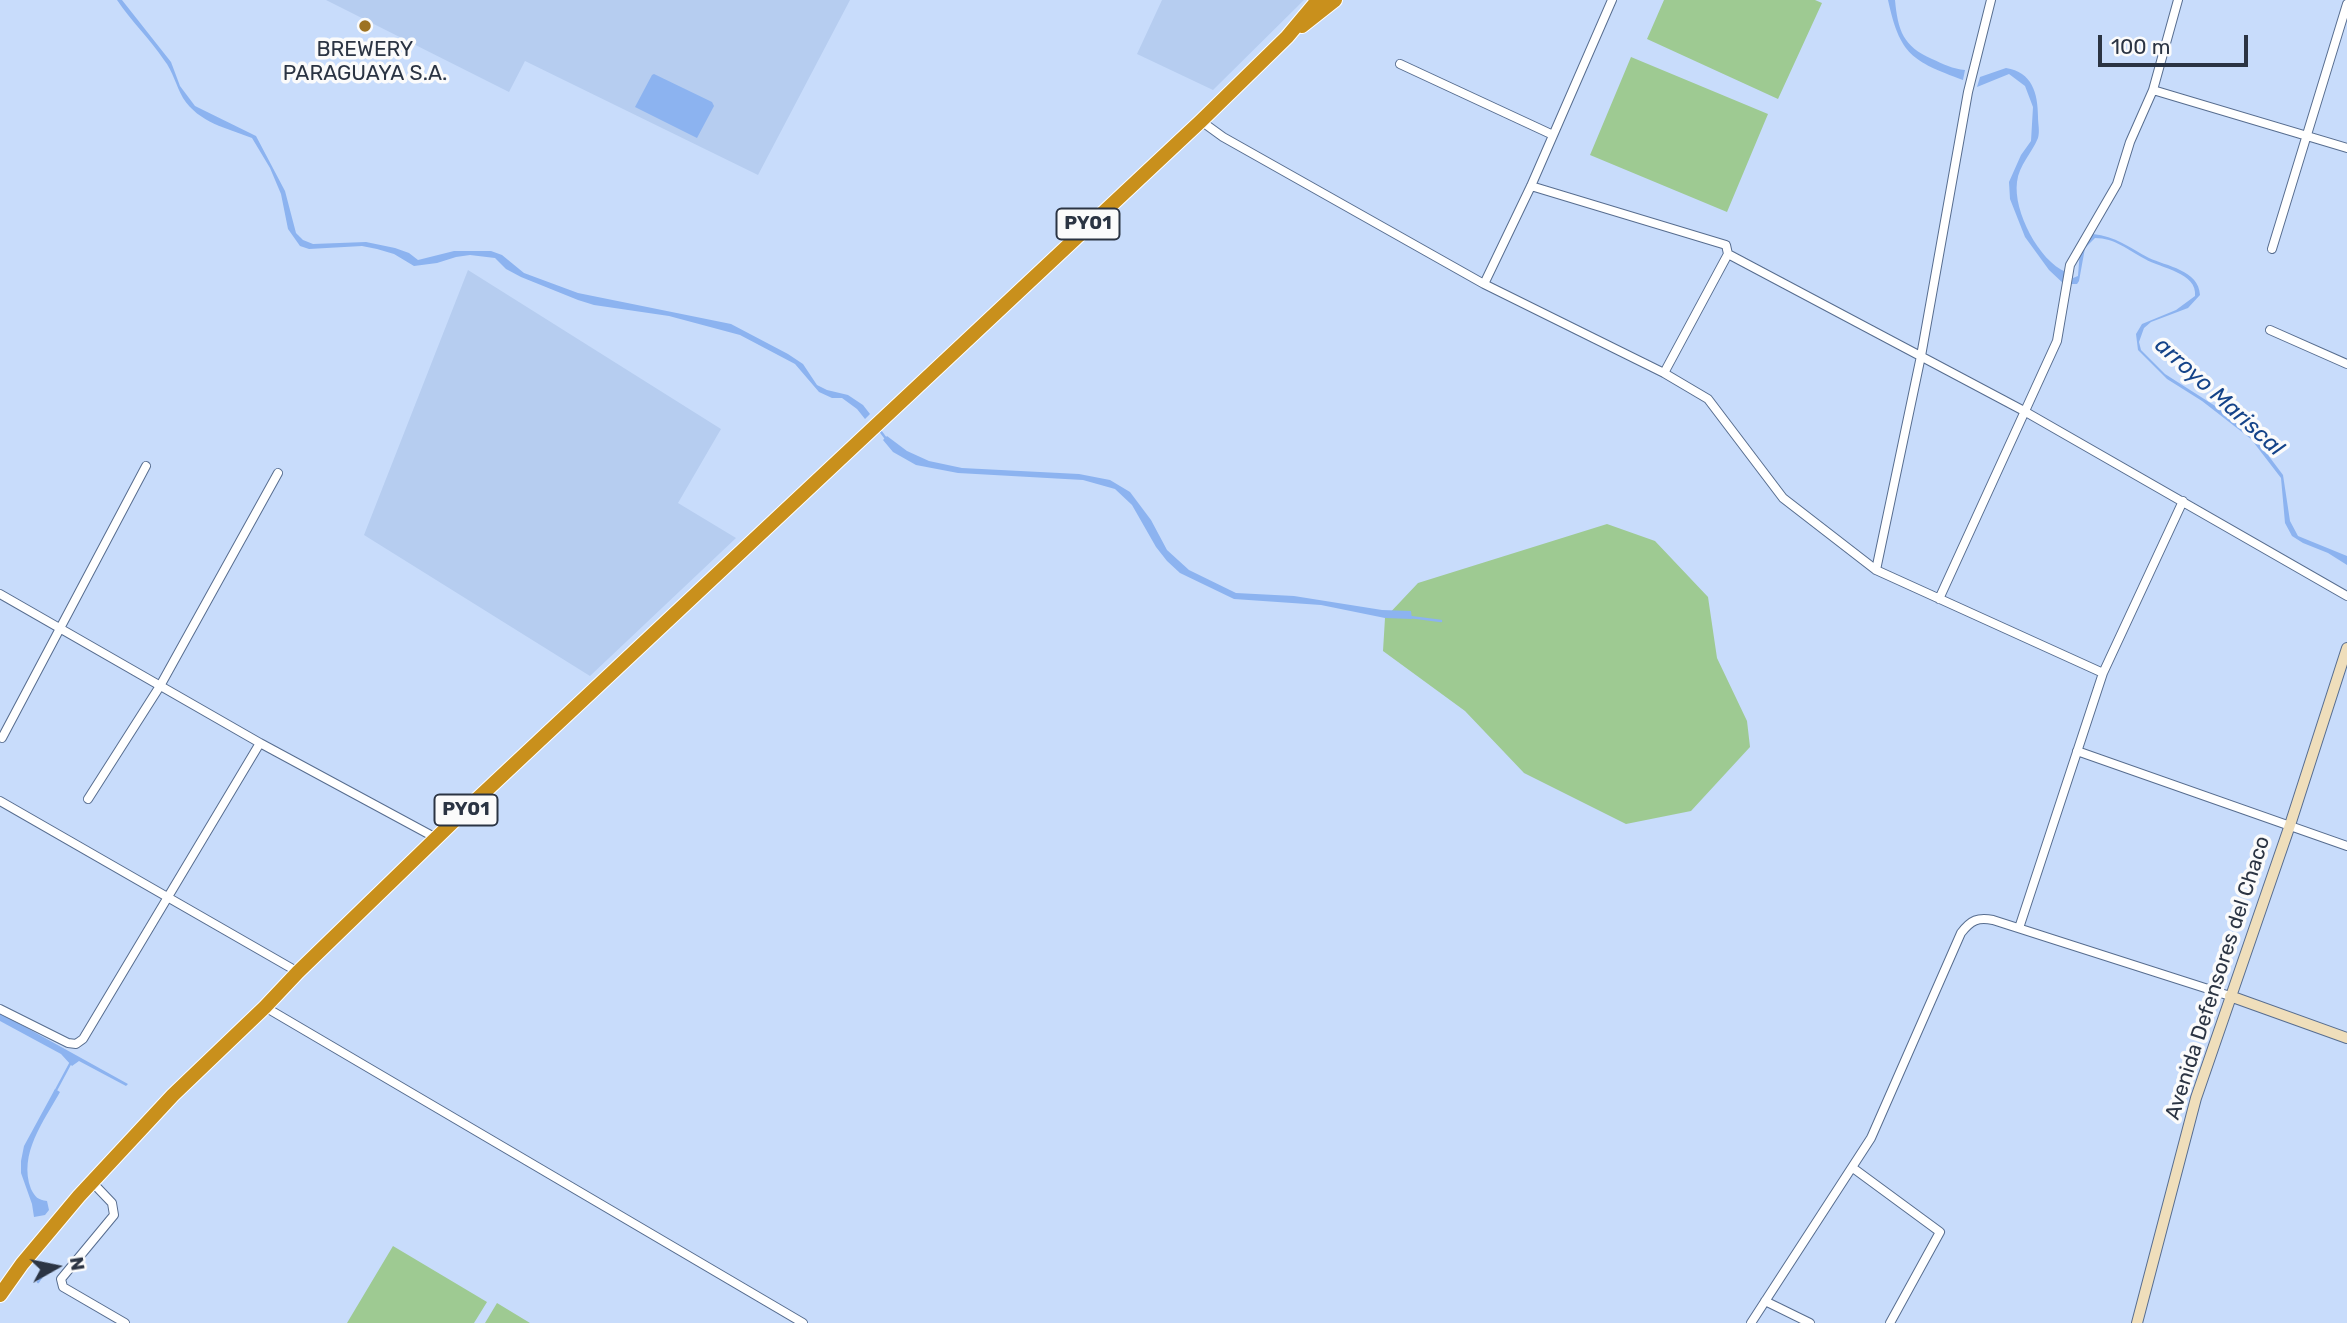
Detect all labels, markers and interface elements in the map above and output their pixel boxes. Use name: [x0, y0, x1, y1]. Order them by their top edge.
marker: BREWERY PARAGUAYA S.A.: [357, 18, 373, 34]
scale bar: [2102, 21, 2252, 65]
text: 100 m: [2111, 34, 2170, 59]
place label: BREWERY PARAGUAYA S.A.: [283, 37, 447, 87]
road number: PY01: [1056, 208, 1120, 240]
water label: arroyo Mariscal: [2149, 332, 2289, 462]
road number: PY01: [434, 794, 498, 825]
street label: Avenida Defensores del Chaco: [2160, 833, 2276, 1123]
north arrow: [21, 1232, 91, 1302]
text: N: [65, 1255, 90, 1272]

